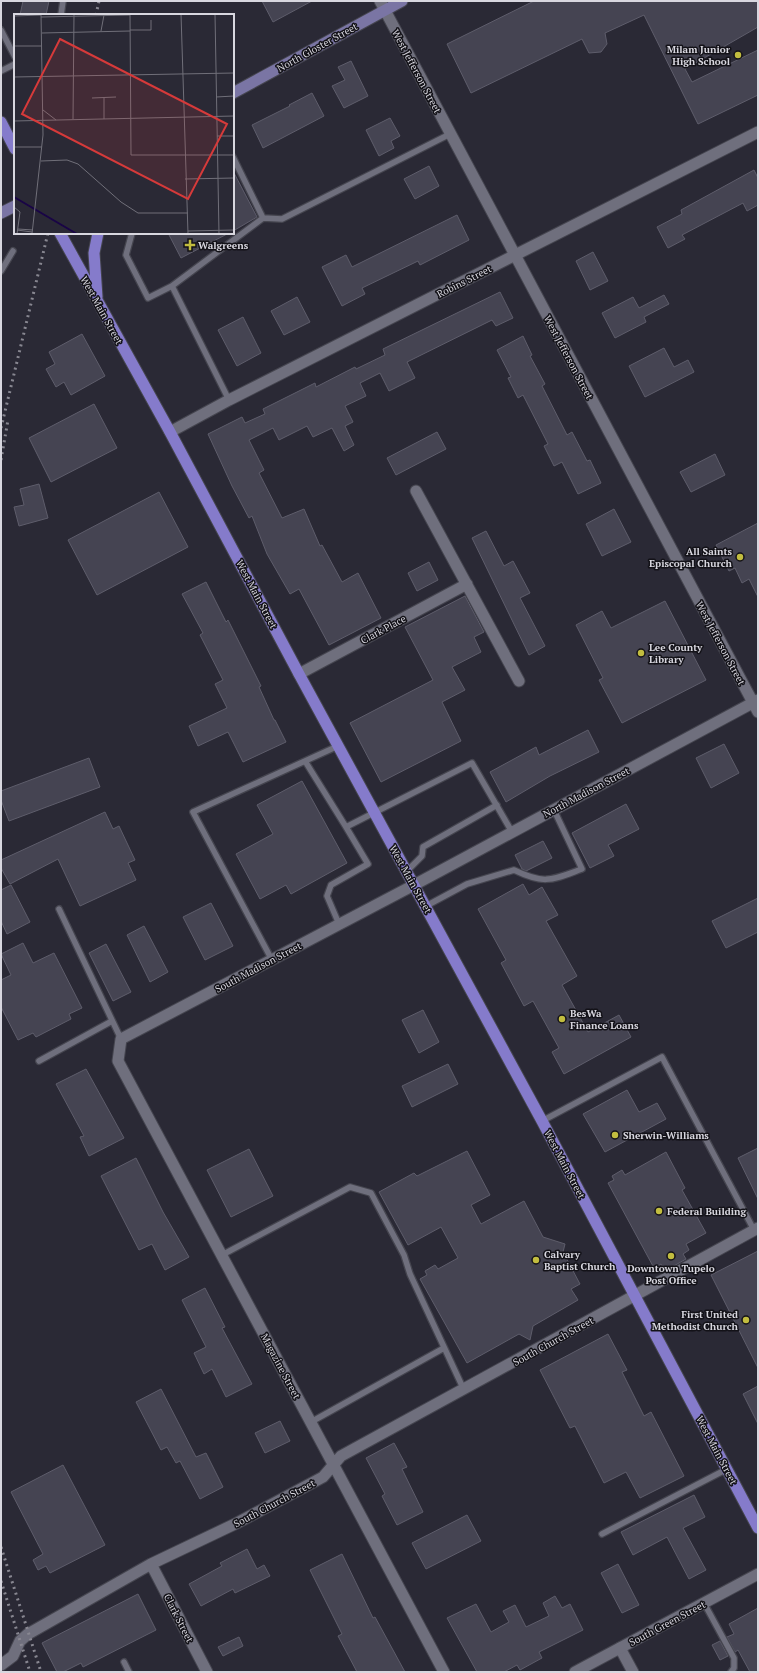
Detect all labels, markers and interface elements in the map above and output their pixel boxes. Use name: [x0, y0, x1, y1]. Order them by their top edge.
inset map: [14, 14, 234, 234]
street label: North Gloster Street: [275, 20, 360, 75]
street label: West Jefferson Street: [389, 27, 444, 116]
place label: Milam Junior High School: [667, 43, 731, 68]
marker: Milam Junior High School: [733, 50, 743, 60]
place label: Walgreens: [198, 239, 249, 252]
marker: Walgreens: [185, 240, 195, 250]
street label: Robins Street: [435, 262, 494, 301]
street label: West Main Street: [77, 274, 126, 347]
street label: West Jefferson Street: [541, 313, 596, 402]
place label: All Saints Episcopal Church: [649, 545, 733, 570]
marker: All Saints Episcopal Church: [735, 552, 745, 562]
street label: West Main Street: [233, 558, 280, 631]
street label: West Jefferson Street: [693, 599, 748, 688]
street label: Clark Place: [358, 612, 408, 647]
place label: Lee County Library: [649, 641, 703, 666]
marker: Lee County Library: [636, 648, 646, 658]
street label: North Madison Street: [541, 764, 632, 821]
street label: West Main Street: [386, 843, 435, 916]
street label: South Madison Street: [213, 939, 304, 996]
place label: BesWa Finance Loans: [570, 1007, 639, 1032]
marker: BesWa Finance Loans: [557, 1014, 567, 1024]
street label: West Main Street: [541, 1128, 588, 1201]
place label: Sherwin-Williams: [623, 1129, 709, 1142]
marker: Sherwin-Williams: [610, 1130, 620, 1140]
place label: Federal Building: [667, 1205, 746, 1218]
marker: Federal Building: [654, 1206, 664, 1216]
place label: Calvary Baptist Church: [544, 1248, 616, 1273]
marker: Downtown Tupelo Post Office: [666, 1251, 676, 1261]
marker: Calvary Baptist Church: [531, 1255, 541, 1265]
place label: Downtown Tupelo Post Office: [627, 1262, 715, 1287]
place label: First United Methodist Church: [652, 1308, 739, 1333]
street label: South Church Street: [511, 1314, 596, 1369]
marker: First United Methodist Church: [741, 1315, 751, 1325]
street label: Magazine Street: [258, 1331, 303, 1401]
street label: West Main Street: [693, 1414, 740, 1487]
street label: South Church Street: [231, 1476, 317, 1530]
street label: Clark Street: [161, 1592, 196, 1645]
street label: South Green Street: [627, 1598, 708, 1649]

